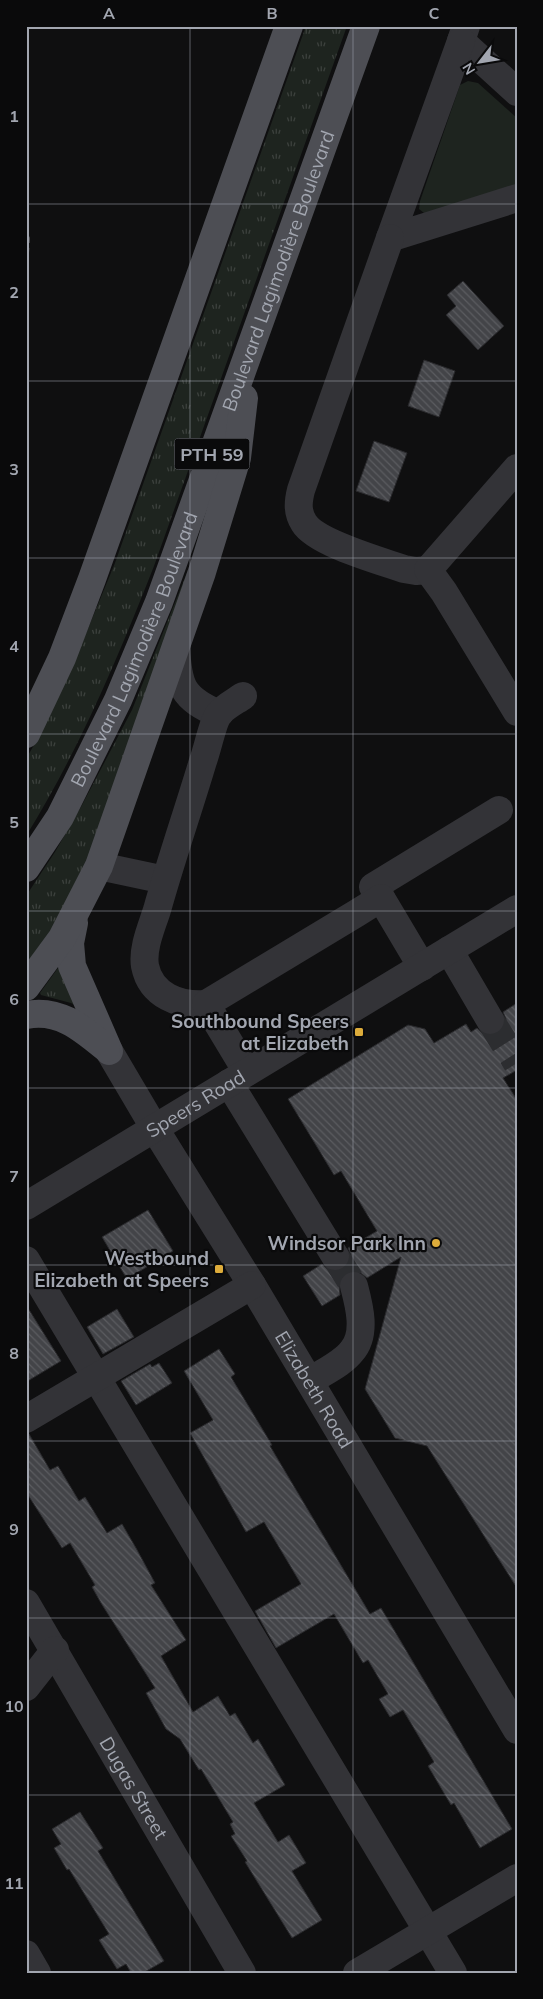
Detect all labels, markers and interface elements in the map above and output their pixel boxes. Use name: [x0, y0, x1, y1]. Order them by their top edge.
text: A: [103, 3, 115, 23]
text: B: [266, 3, 278, 23]
text: C: [429, 3, 440, 23]
north arrow: [456, 38, 506, 88]
text: N: [458, 60, 479, 78]
text: 1: [9, 106, 19, 126]
street label: Boulevard Lagimodière Boulevard: [217, 127, 339, 414]
text: 2: [9, 282, 19, 302]
road number: PTH 59: [174, 438, 250, 469]
text: 3: [9, 459, 19, 479]
street label: Boulevard Lagimodière Boulevard: [65, 508, 202, 791]
text: 4: [9, 636, 19, 656]
text: 5: [9, 812, 19, 832]
text: 6: [9, 989, 19, 1009]
place label: Southbound Speers at Elizabeth: [171, 1009, 349, 1055]
marker: Southbound Speers at Elizabeth: [353, 1026, 365, 1038]
street label: Speers Road: [141, 1064, 249, 1143]
text: 7: [9, 1166, 19, 1186]
place label: Windsor Park Inn: [268, 1231, 426, 1255]
marker: Windsor Park Inn: [430, 1237, 442, 1249]
place label: Westbound Elizabeth at Speers: [34, 1246, 209, 1292]
marker: Westbound Elizabeth at Speers: [213, 1263, 225, 1275]
street label: Elizabeth Road: [270, 1327, 359, 1453]
text: 8: [9, 1343, 19, 1363]
text: 9: [9, 1519, 19, 1539]
text: 10: [4, 1696, 24, 1716]
street label: Dugas Street: [95, 1732, 173, 1844]
text: 11: [4, 1873, 24, 1893]

